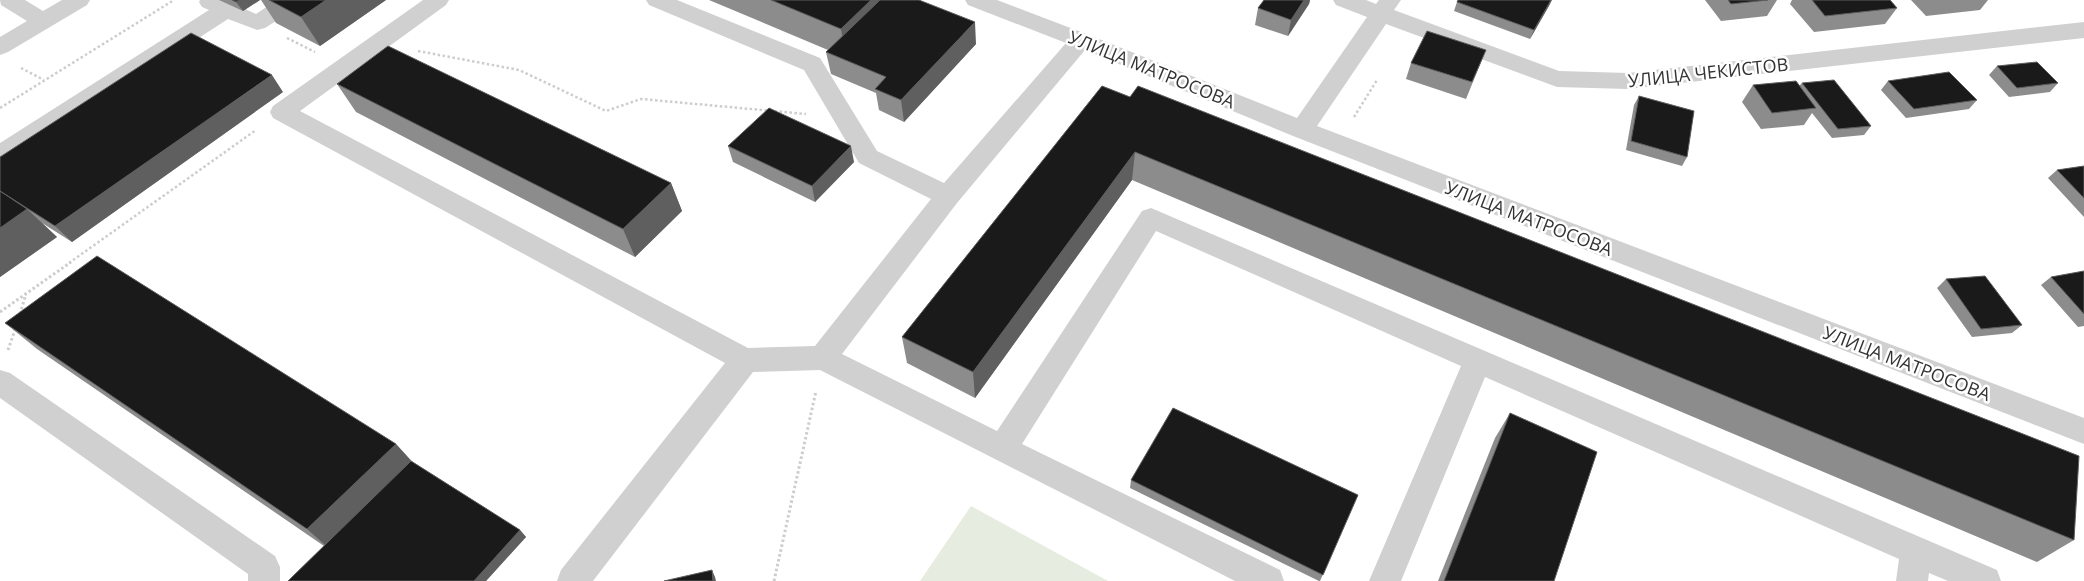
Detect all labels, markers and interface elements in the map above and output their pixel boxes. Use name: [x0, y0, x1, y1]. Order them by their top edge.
street label: УЛИЦА МАТРОСОВА: [1065, 25, 1239, 114]
street label: УЛИЦА ЧЕКИСТОВ: [1627, 52, 1789, 92]
street label: УЛИЦА МАТРОСОВА: [1442, 175, 1617, 261]
street label: УЛИЦА МАТРОСОВА: [1820, 320, 1995, 406]

